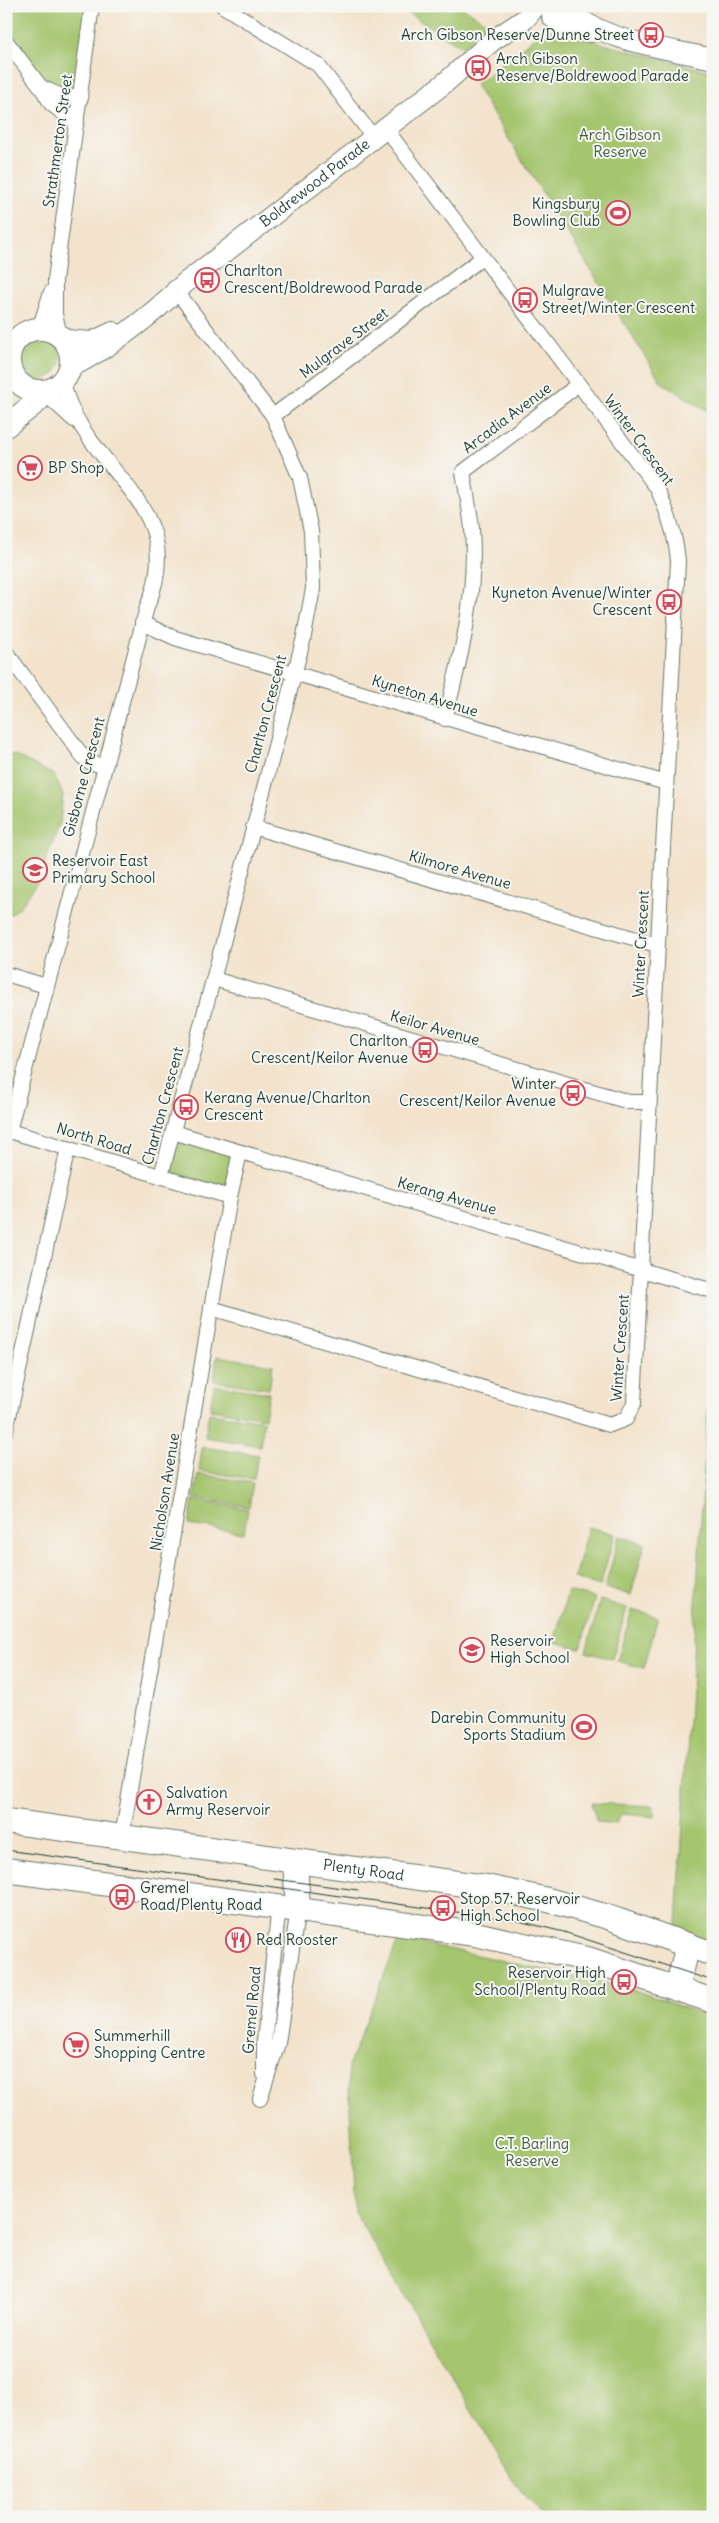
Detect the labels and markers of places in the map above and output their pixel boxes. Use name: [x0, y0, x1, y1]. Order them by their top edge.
bus stop icon: Arch Gibson Reserve/Dunne Street: [638, 22, 664, 48]
place label: Arch Gibson Reserve/Dunne Street: [401, 25, 634, 44]
place label: Arch Gibson Reserve/Boldrewood Parade: [496, 49, 689, 85]
bus stop icon: Arch Gibson Reserve/Boldrewood Parade: [465, 55, 491, 81]
place label: Kingsbury Bowling Club: [512, 194, 600, 230]
sports icon: Kingsbury Bowling Club: [605, 200, 631, 226]
place label: Charlton Crescent/Boldrewood Parade: [224, 261, 423, 297]
bus stop icon: Charlton Crescent/Boldrewood Parade: [194, 267, 220, 293]
place label: Mulgrave Street/Winter Crescent: [542, 281, 695, 317]
bus stop icon: Mulgrave Street/Winter Crescent: [512, 287, 538, 313]
supermarket icon: BP Shop: [17, 455, 43, 481]
place label: BP Shop: [48, 458, 104, 477]
place label: Kyneton Avenue/Winter Crescent: [491, 583, 652, 619]
bus stop icon: Kyneton Avenue/Winter Crescent: [656, 589, 682, 615]
place label: Reservoir East Primary School: [52, 851, 155, 887]
school or university icon: Reservoir East Primary School: [22, 857, 48, 883]
place label: Charlton Crescent/Keilor Avenue: [251, 1031, 408, 1067]
bus stop icon: Charlton Crescent/Keilor Avenue: [412, 1037, 438, 1063]
place label: Winter Crescent/Keilor Avenue: [399, 1074, 556, 1110]
bus stop icon: Winter Crescent/Keilor Avenue: [560, 1080, 586, 1106]
place label: Kerang Avenue/Charlton Crescent: [204, 1088, 371, 1124]
bus stop icon: Kerang Avenue/Charlton Crescent: [173, 1094, 199, 1120]
place label: Reservoir High School: [490, 1631, 570, 1667]
school or university icon: Reservoir High School: [459, 1637, 485, 1663]
place label: Darebin Community Sports Stadium: [430, 1708, 566, 1744]
sports icon: Darebin Community Sports Stadium: [571, 1714, 597, 1740]
place label: Salvation Army Reservoir: [166, 1783, 270, 1819]
church icon: Salvation Army Reservoir: [136, 1789, 162, 1815]
place label: Gremel Road/Plenty Road: [140, 1878, 262, 1914]
bus stop icon: Gremel Road/Plenty Road: [109, 1884, 135, 1910]
place label: Stop 57: Reservoir High School: [460, 1889, 580, 1925]
bus stop icon: Stop 57: Reservoir High School: [430, 1895, 456, 1921]
restaurant icon: Red Rooster: [225, 1927, 251, 1953]
place label: Red Rooster: [256, 1930, 338, 1949]
place label: Reservoir High School/Plenty Road: [474, 1963, 606, 1999]
bus stop icon: Reservoir High School/Plenty Road: [611, 1969, 637, 1995]
place label: Summerhill Shopping Centre: [94, 2026, 205, 2062]
supermarket icon: Summerhill Shopping Centre: [63, 2032, 89, 2058]

